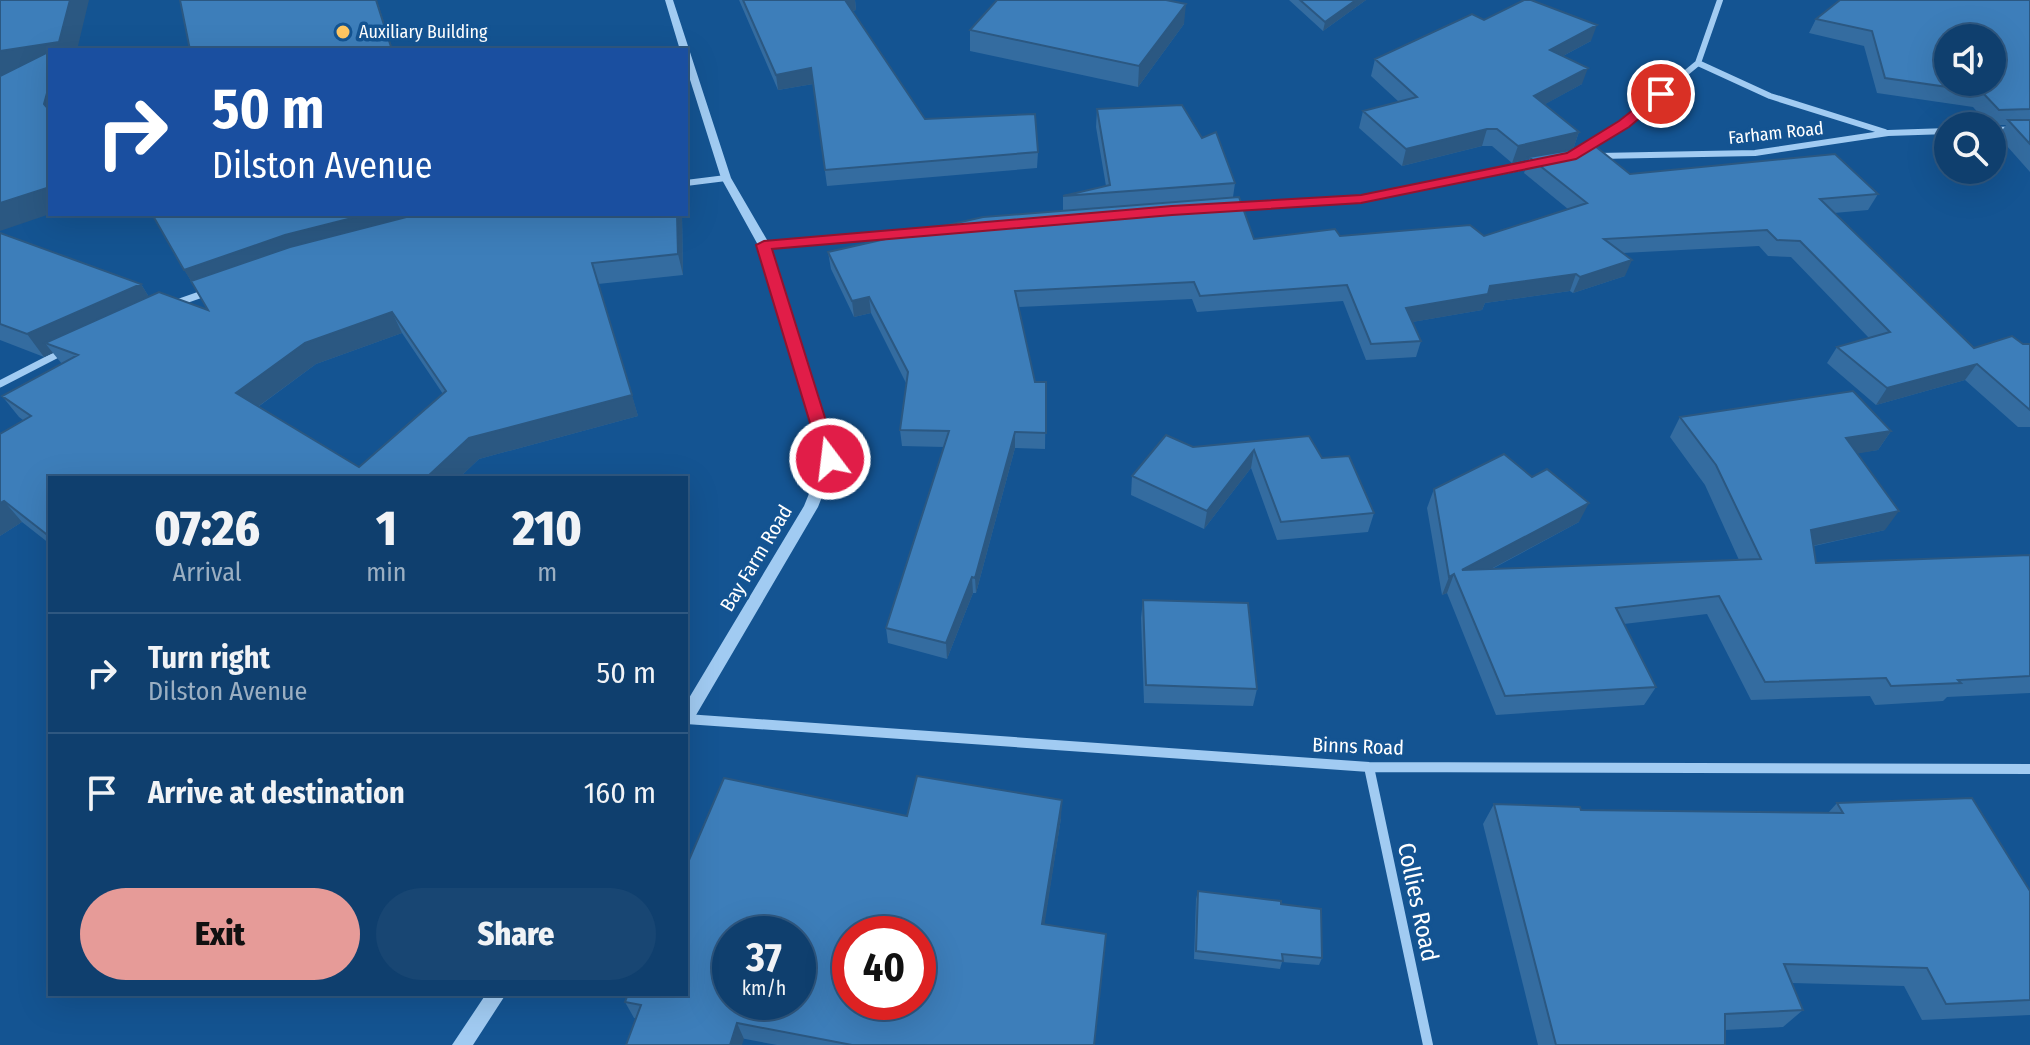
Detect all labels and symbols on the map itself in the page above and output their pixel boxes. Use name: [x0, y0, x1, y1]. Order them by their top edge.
place label: Auxiliary Building: [359, 21, 488, 43]
marker: Auxiliary Building: [334, 23, 352, 41]
pin: [1627, 60, 1695, 128]
street label: Farham Road: [1727, 117, 1825, 149]
position arrow: [788, 417, 872, 501]
street label: Bay Farm Road: [715, 500, 797, 616]
street label: Binns Road: [1312, 732, 1404, 760]
street label: Collies Road: [1392, 840, 1444, 964]
speed limit sign: 40: [832, 916, 936, 1020]

